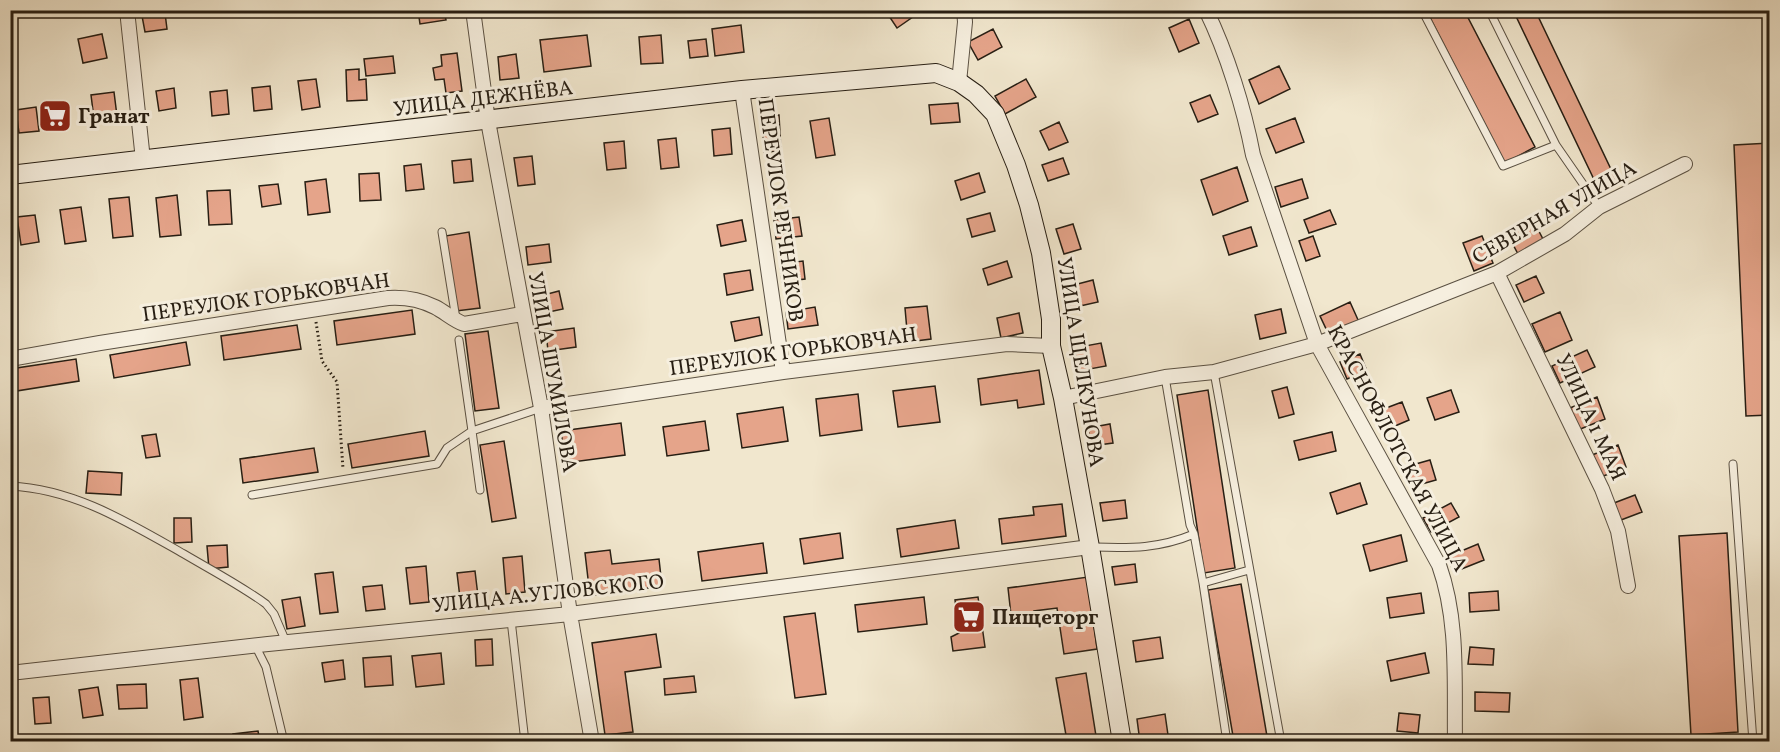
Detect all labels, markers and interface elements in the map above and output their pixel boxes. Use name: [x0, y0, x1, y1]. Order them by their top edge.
street label: УЛИЦА ДЕЖНЁВА: [392, 74, 575, 125]
street label: ПЕРЕУЛОК РЕЧНИКОВ: [749, 97, 810, 324]
supermarket icon: Гранат: [37, 98, 73, 134]
place label: Гранат: [78, 103, 150, 132]
street label: СЕВЕРНАЯ УЛИЦА: [1467, 154, 1642, 272]
street label: УЛИЦА ЩЕЛКУНОВА: [1049, 255, 1110, 469]
street label: ПЕРЕУЛОК ГОРЬКОВЧАН: [140, 267, 392, 330]
street label: УЛИЦА ШУМИЛОВА: [520, 270, 584, 475]
street label: КРАСНОФЛОТСКАЯ УЛИЦА: [1319, 320, 1474, 577]
street label: ПЕРЕУЛОК ГОРЬКОВЧАН: [667, 321, 919, 384]
street label: УЛИЦА 1 МАЯ: [1548, 349, 1632, 486]
street label: УЛИЦА А.УГЛОВСКОГО: [431, 568, 666, 621]
supermarket icon: Пищеторг: [951, 599, 987, 635]
place label: Пищеторг: [992, 604, 1098, 633]

